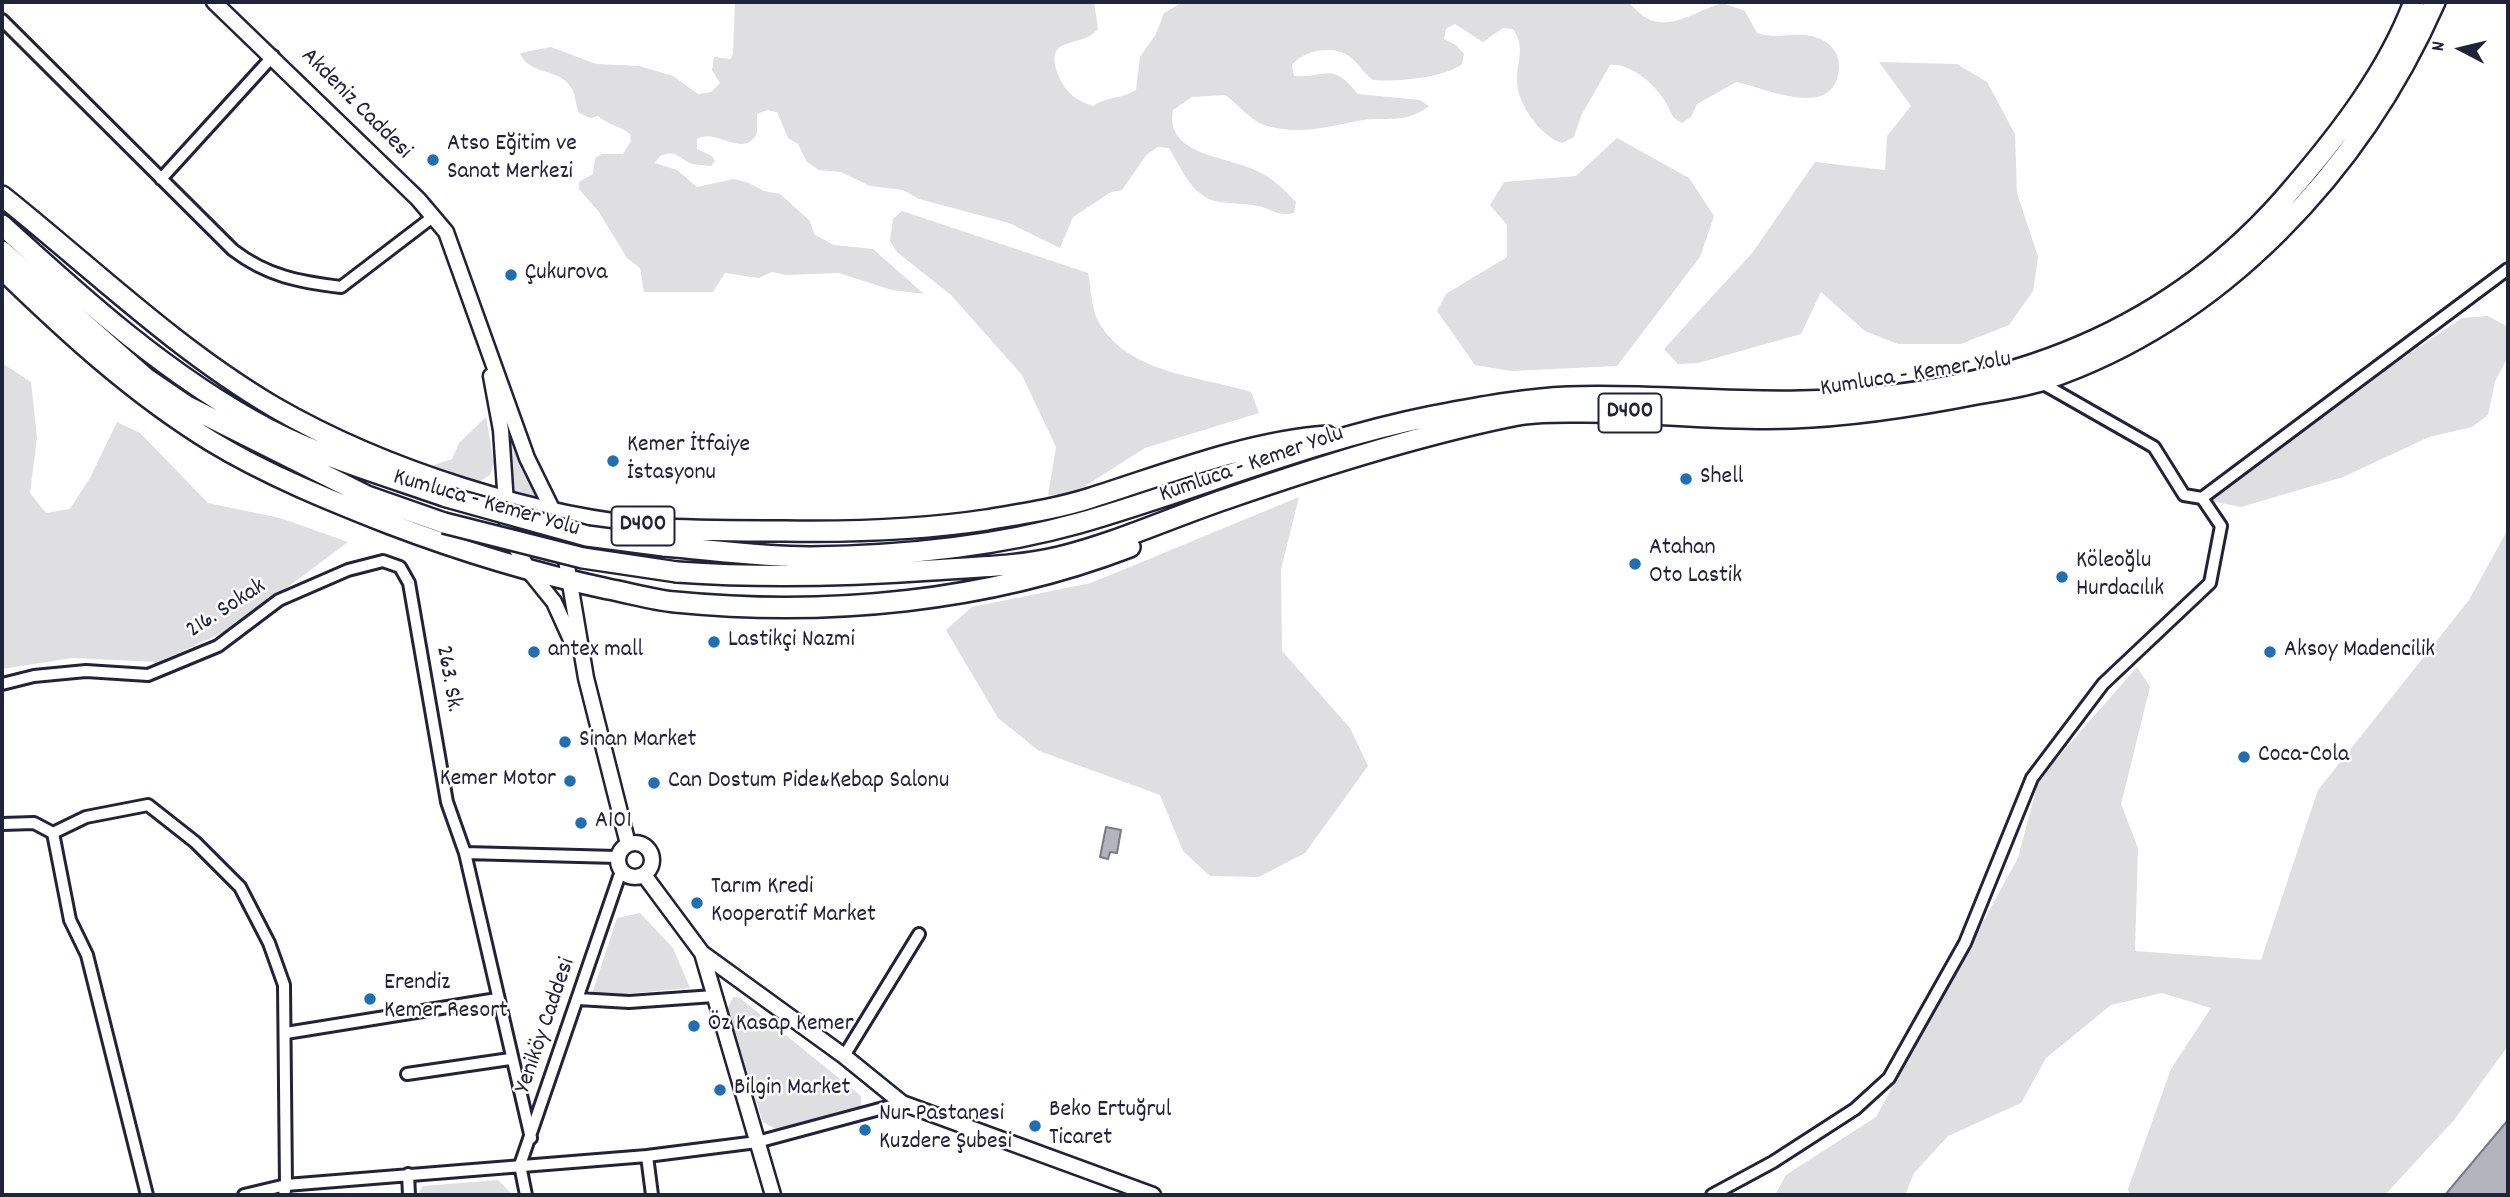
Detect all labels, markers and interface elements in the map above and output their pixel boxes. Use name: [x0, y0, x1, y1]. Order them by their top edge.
north arrow: [2426, 14, 2496, 84]
text: N: [2426, 40, 2454, 53]
street label: Akdeniz Caddesi: [293, 43, 417, 167]
place label: Atso Eğitim ve Sanat Merkezi: [447, 132, 577, 188]
marker: Atso Eğitim ve Sanat Merkezi: [425, 152, 441, 168]
place label: Çukurova: [525, 261, 608, 289]
marker: Çukurova: [503, 267, 519, 283]
street label: Kumluca - Kemer Yolu: [1819, 347, 2013, 405]
road number: D400: [1598, 394, 1662, 432]
street label: Kumluca - Kemer Yolu: [1156, 421, 1348, 511]
place label: Kemer İtfaiye İstasyonu: [627, 433, 750, 489]
marker: Kemer İtfaiye İstasyonu: [605, 453, 621, 469]
street label: Kumluca - Kemer Yolu: [389, 465, 583, 545]
place label: Shell: [1700, 465, 1744, 493]
marker: Shell: [1678, 471, 1694, 487]
road number: D400: [612, 506, 674, 546]
place label: Atahan Oto Lastik: [1649, 536, 1742, 592]
place label: Köleoğlu Hurdacılık: [2076, 549, 2164, 605]
marker: Atahan Oto Lastik: [1627, 556, 1643, 572]
marker: Köleoğlu Hurdacılık: [2054, 569, 2070, 585]
street label: 216. Sokak: [182, 574, 272, 646]
place label: Lastikçi Nazmi: [728, 628, 855, 656]
marker: Lastikçi Nazmi: [706, 634, 722, 650]
place label: antex mall: [548, 638, 643, 666]
place label: Aksoy Madencilik: [2284, 638, 2435, 666]
street label: 263. Sk.: [427, 644, 467, 714]
marker: antex mall: [526, 644, 542, 660]
marker: Aksoy Madencilik: [2262, 644, 2278, 660]
place label: Sinan Market: [579, 728, 696, 756]
marker: Sinan Market: [557, 734, 573, 750]
place label: Coca-Cola: [2258, 743, 2349, 771]
marker: Coca-Cola: [2236, 749, 2252, 765]
place label: Kemer Motor: [440, 767, 556, 795]
place label: Can Dostum Pide&Kebap Salonu: [668, 769, 949, 797]
marker: Kemer Motor: [562, 773, 578, 789]
marker: Can Dostum Pide&Kebap Salonu: [646, 775, 662, 791]
place label: A101: [595, 809, 632, 837]
marker: A101: [573, 815, 589, 831]
place label: Tarım Kredi Kooperatif Market: [711, 875, 876, 931]
marker: Tarım Kredi Kooperatif Market: [689, 895, 705, 911]
street label: Yeniköy Caddesi: [510, 955, 584, 1097]
place label: Erendiz Kemer Resort: [384, 971, 508, 1027]
marker: Erendiz Kemer Resort: [362, 991, 378, 1007]
place label: Öz Kasap Kemer: [708, 1012, 854, 1040]
marker: Öz Kasap Kemer: [686, 1018, 702, 1034]
place label: Bilgin Market: [734, 1076, 850, 1104]
marker: Bilgin Market: [712, 1082, 728, 1098]
place label: Beko Ertuğrul Ticaret: [1049, 1098, 1171, 1154]
place label: Nur Pastanesi Kuzdere Şubesi: [879, 1102, 1012, 1158]
marker: Beko Ertuğrul Ticaret: [1027, 1118, 1043, 1134]
marker: Nur Pastanesi Kuzdere Şubesi: [857, 1122, 873, 1138]

